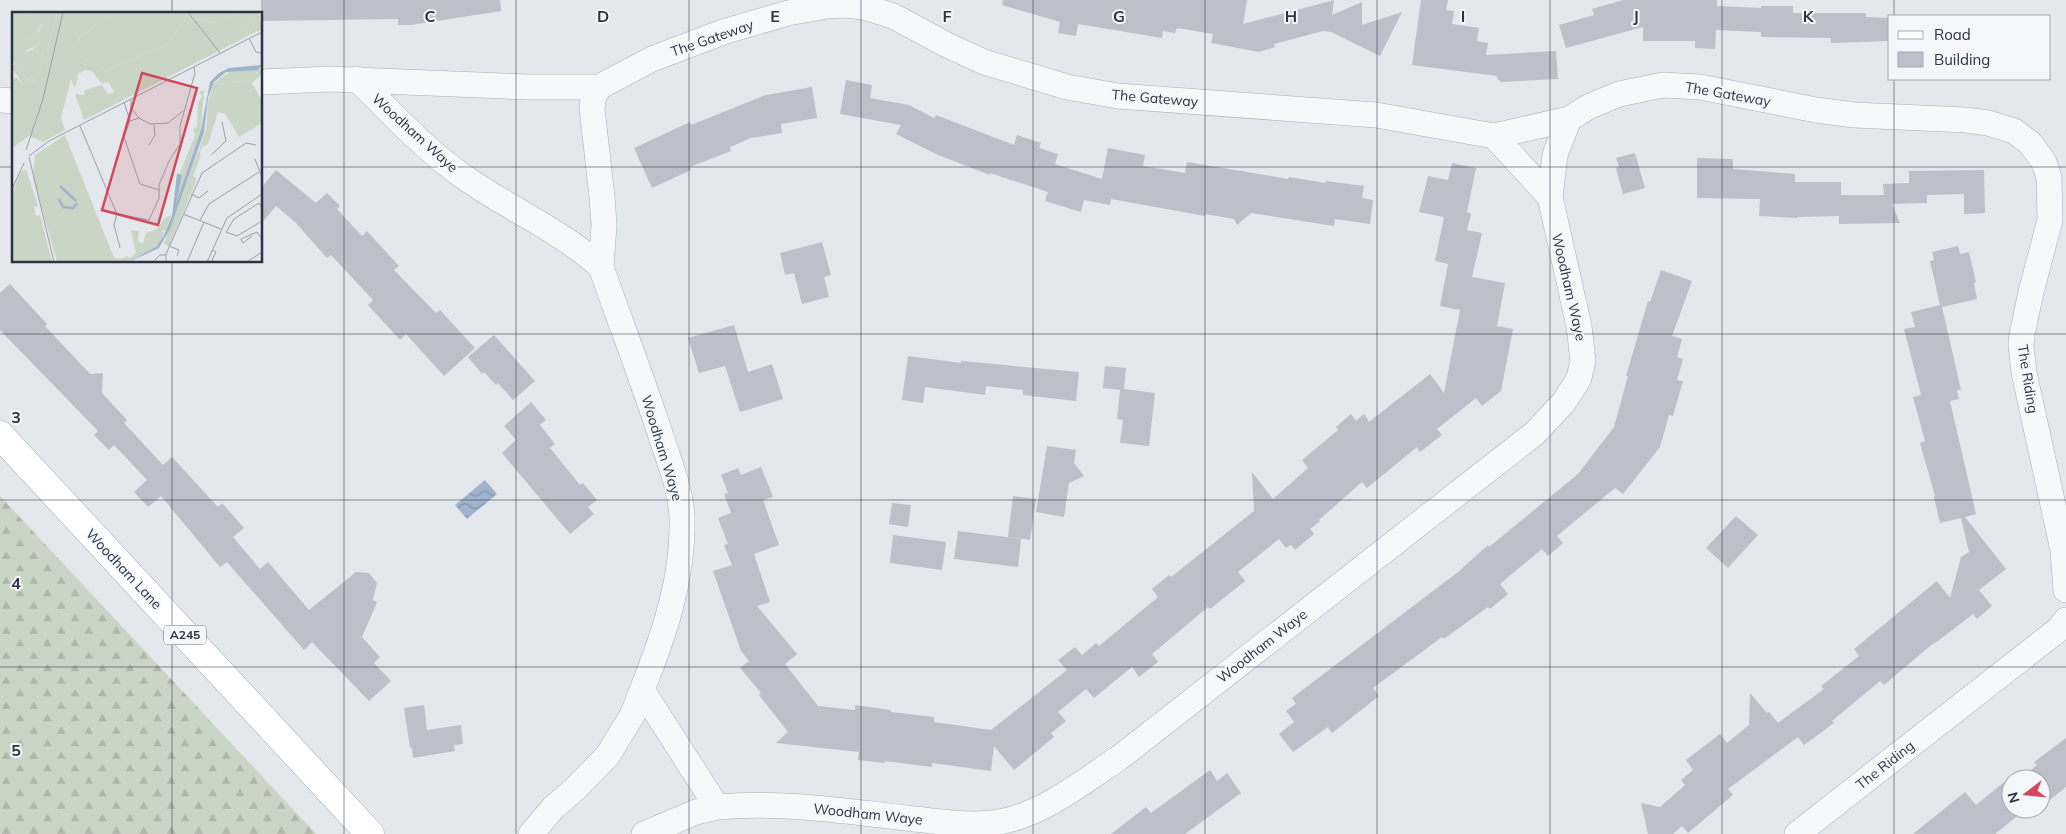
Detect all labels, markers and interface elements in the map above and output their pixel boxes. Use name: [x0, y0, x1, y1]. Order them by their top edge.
text: C: [425, 6, 436, 26]
text: D: [597, 6, 609, 26]
text: E: [770, 6, 780, 26]
text: F: [942, 6, 952, 26]
text: G: [1113, 6, 1125, 26]
text: H: [1285, 6, 1297, 26]
text: I: [1461, 6, 1465, 26]
text: J: [1633, 6, 1639, 26]
text: K: [1803, 6, 1815, 26]
inset map: [12, 12, 262, 262]
street label: The Gateway: [668, 15, 756, 61]
legend: [1888, 15, 2051, 80]
text: Road: [1934, 25, 1971, 44]
text: Building: [1934, 50, 1990, 69]
street label: The Gateway: [1684, 78, 1773, 110]
street label: The Gateway: [1111, 85, 1200, 111]
street label: Woodham Waye: [368, 90, 462, 176]
street label: Woodham Waye: [1548, 232, 1590, 342]
street label: The Riding: [2014, 343, 2042, 415]
street label: Woodham Waye: [637, 393, 687, 503]
text: 3: [11, 407, 21, 427]
street label: Woodham Lane: [82, 525, 166, 613]
text: 4: [11, 573, 21, 593]
street label: Woodham Waye: [1213, 605, 1311, 687]
road number: A245: [164, 626, 206, 644]
street label: The Riding: [1852, 737, 1918, 793]
text: 5: [11, 740, 21, 760]
north arrow: [2001, 769, 2051, 819]
text: N: [2003, 790, 2024, 805]
street label: Woodham Waye: [812, 799, 924, 829]

